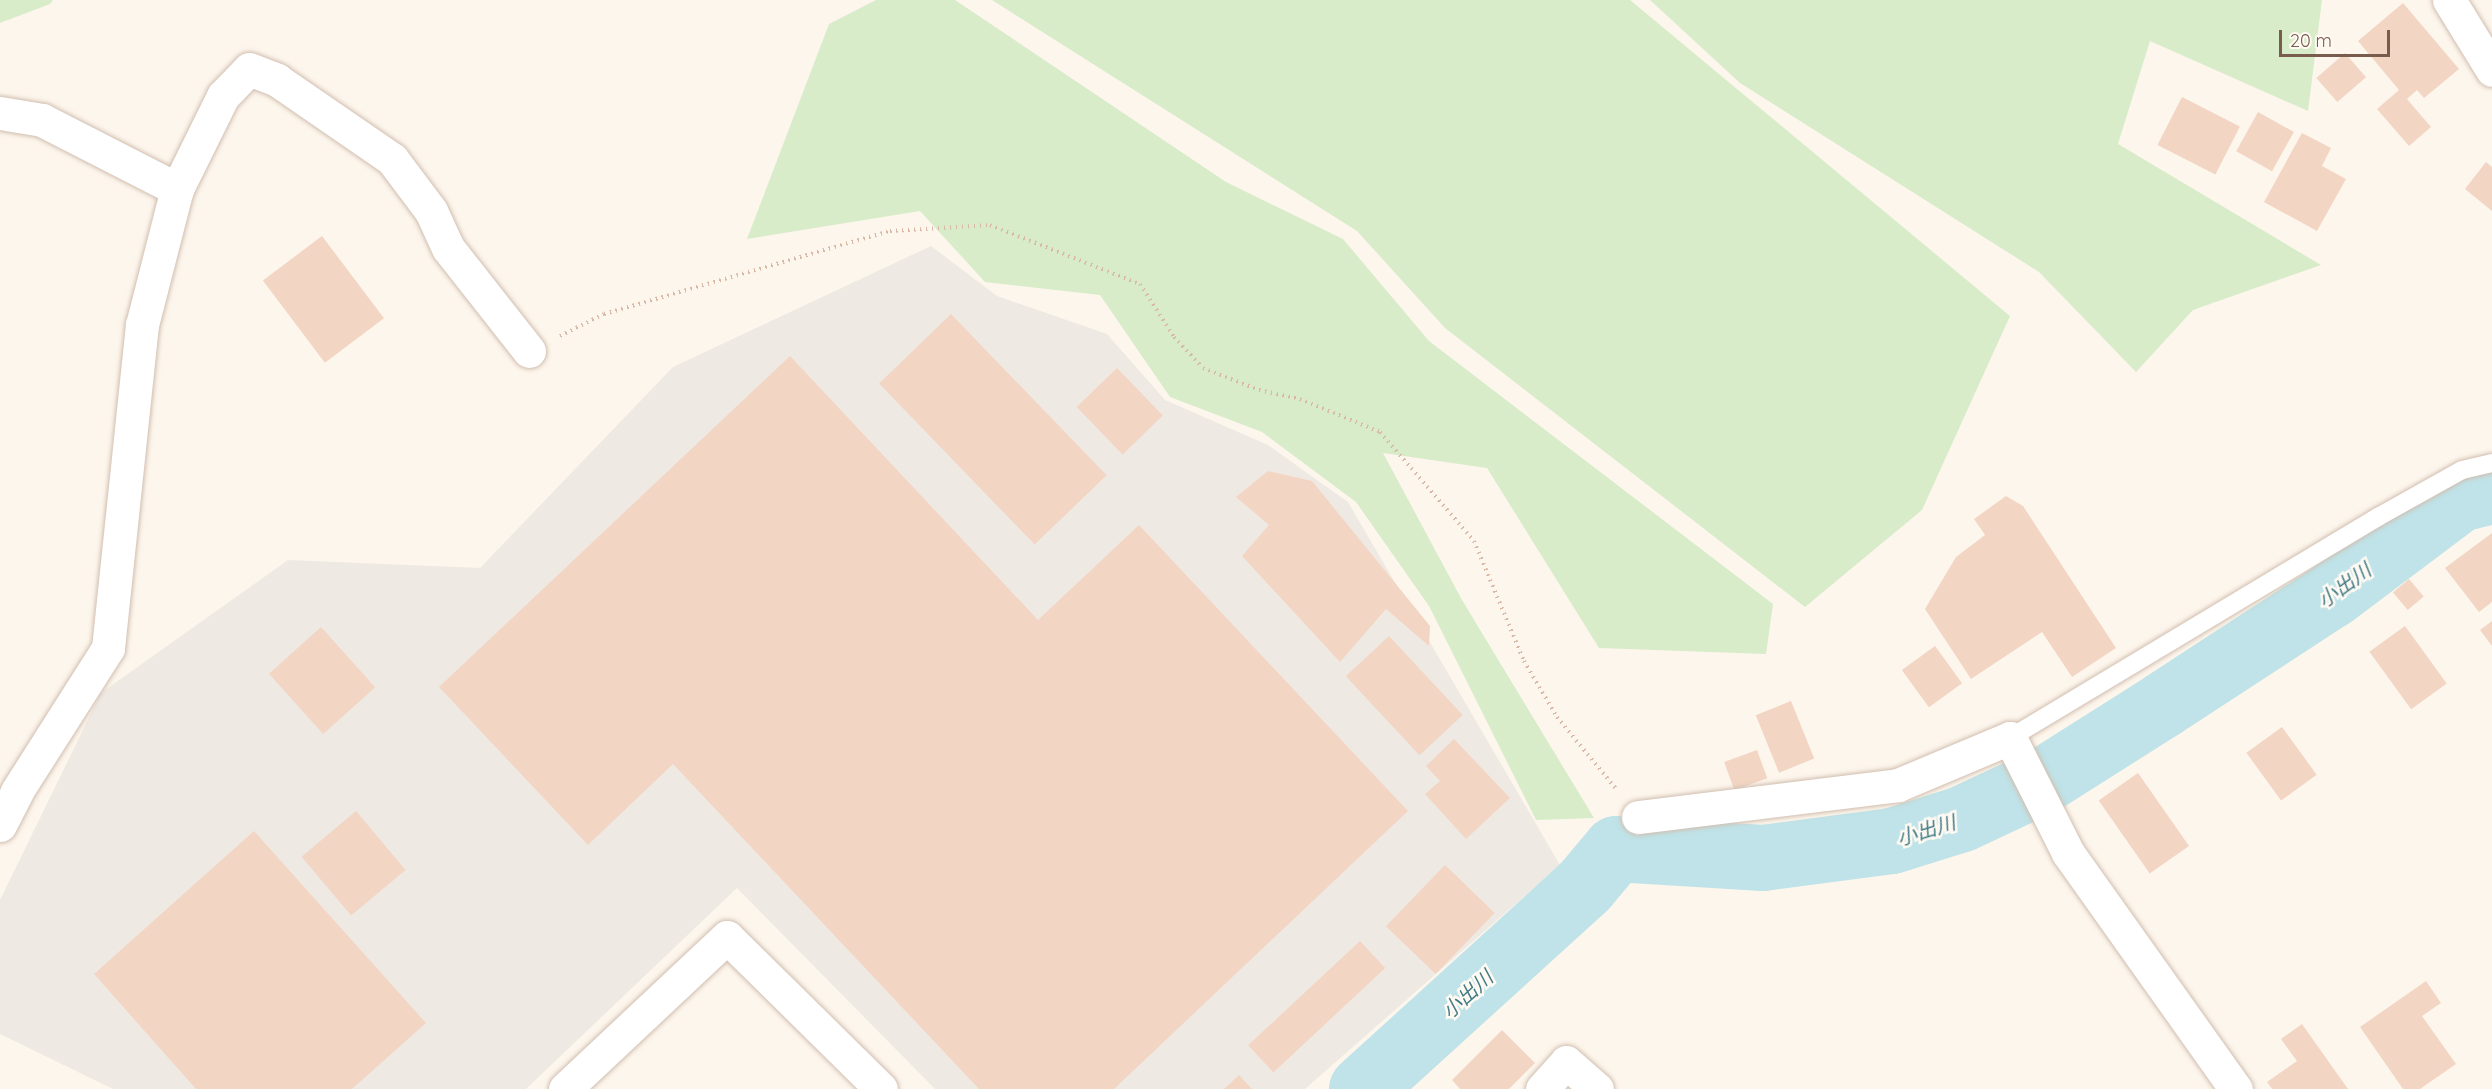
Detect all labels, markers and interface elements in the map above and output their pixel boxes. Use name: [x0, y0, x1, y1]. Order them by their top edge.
scale bar: [2282, 18, 2393, 56]
text: 20 m: [2290, 29, 2332, 52]
water label: 小出川: [2313, 558, 2375, 612]
water label: 小出川: [1894, 810, 1958, 850]
water label: 小出川: [1437, 965, 1497, 1023]

